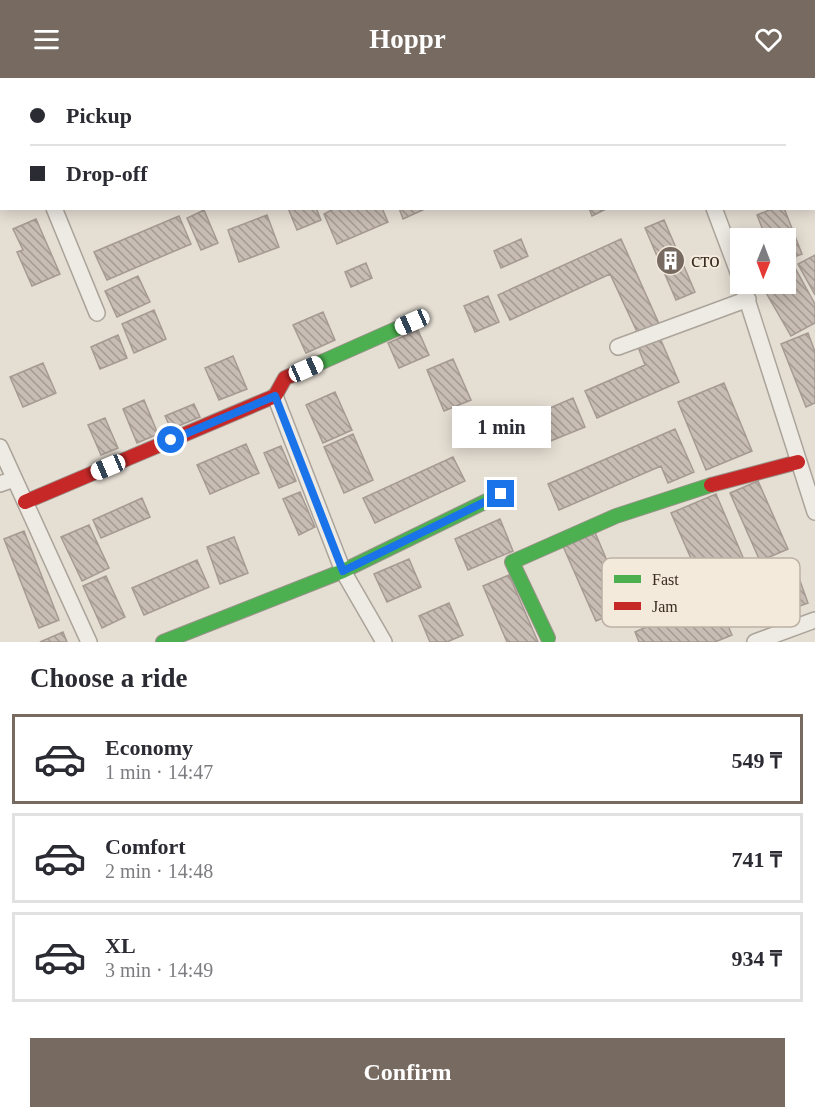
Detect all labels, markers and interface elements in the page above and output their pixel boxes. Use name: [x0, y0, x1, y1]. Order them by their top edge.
icon: menu: [30, 23, 63, 56]
icon: heart: [752, 23, 785, 56]
text: Hoppr: [369, 24, 446, 54]
text: Pickup: [66, 103, 132, 128]
text: Drop-off: [66, 161, 147, 186]
north arrow: [730, 228, 796, 294]
map controls: [730, 228, 796, 294]
building icon: сто: [654, 244, 686, 276]
place label: сто: [691, 248, 720, 272]
car: [392, 306, 432, 338]
car: [286, 353, 326, 385]
callout: 1 min: [452, 407, 550, 449]
text: 1 min: [477, 416, 526, 438]
route start: [157, 426, 184, 453]
car: [88, 452, 128, 482]
route end: [487, 480, 514, 507]
legend: [602, 558, 800, 627]
text: Fast: [652, 571, 679, 588]
text: Jam: [652, 598, 678, 615]
text: Choose a ride: [30, 663, 188, 693]
icon: car: [33, 732, 87, 786]
text: Economy: [105, 735, 193, 760]
text: 549 ₸: [731, 748, 782, 773]
text: 1 min · 14:47: [105, 761, 213, 783]
icon: car: [33, 831, 87, 885]
text: Comfort: [105, 834, 186, 859]
text: 741 ₸: [731, 847, 782, 872]
text: 2 min · 14:48: [105, 860, 213, 882]
icon: car: [33, 930, 87, 984]
text: XL: [105, 933, 136, 958]
text: 934 ₸: [731, 946, 782, 971]
text: 3 min · 14:49: [105, 959, 213, 981]
button: Confirm: [30, 1038, 785, 1107]

